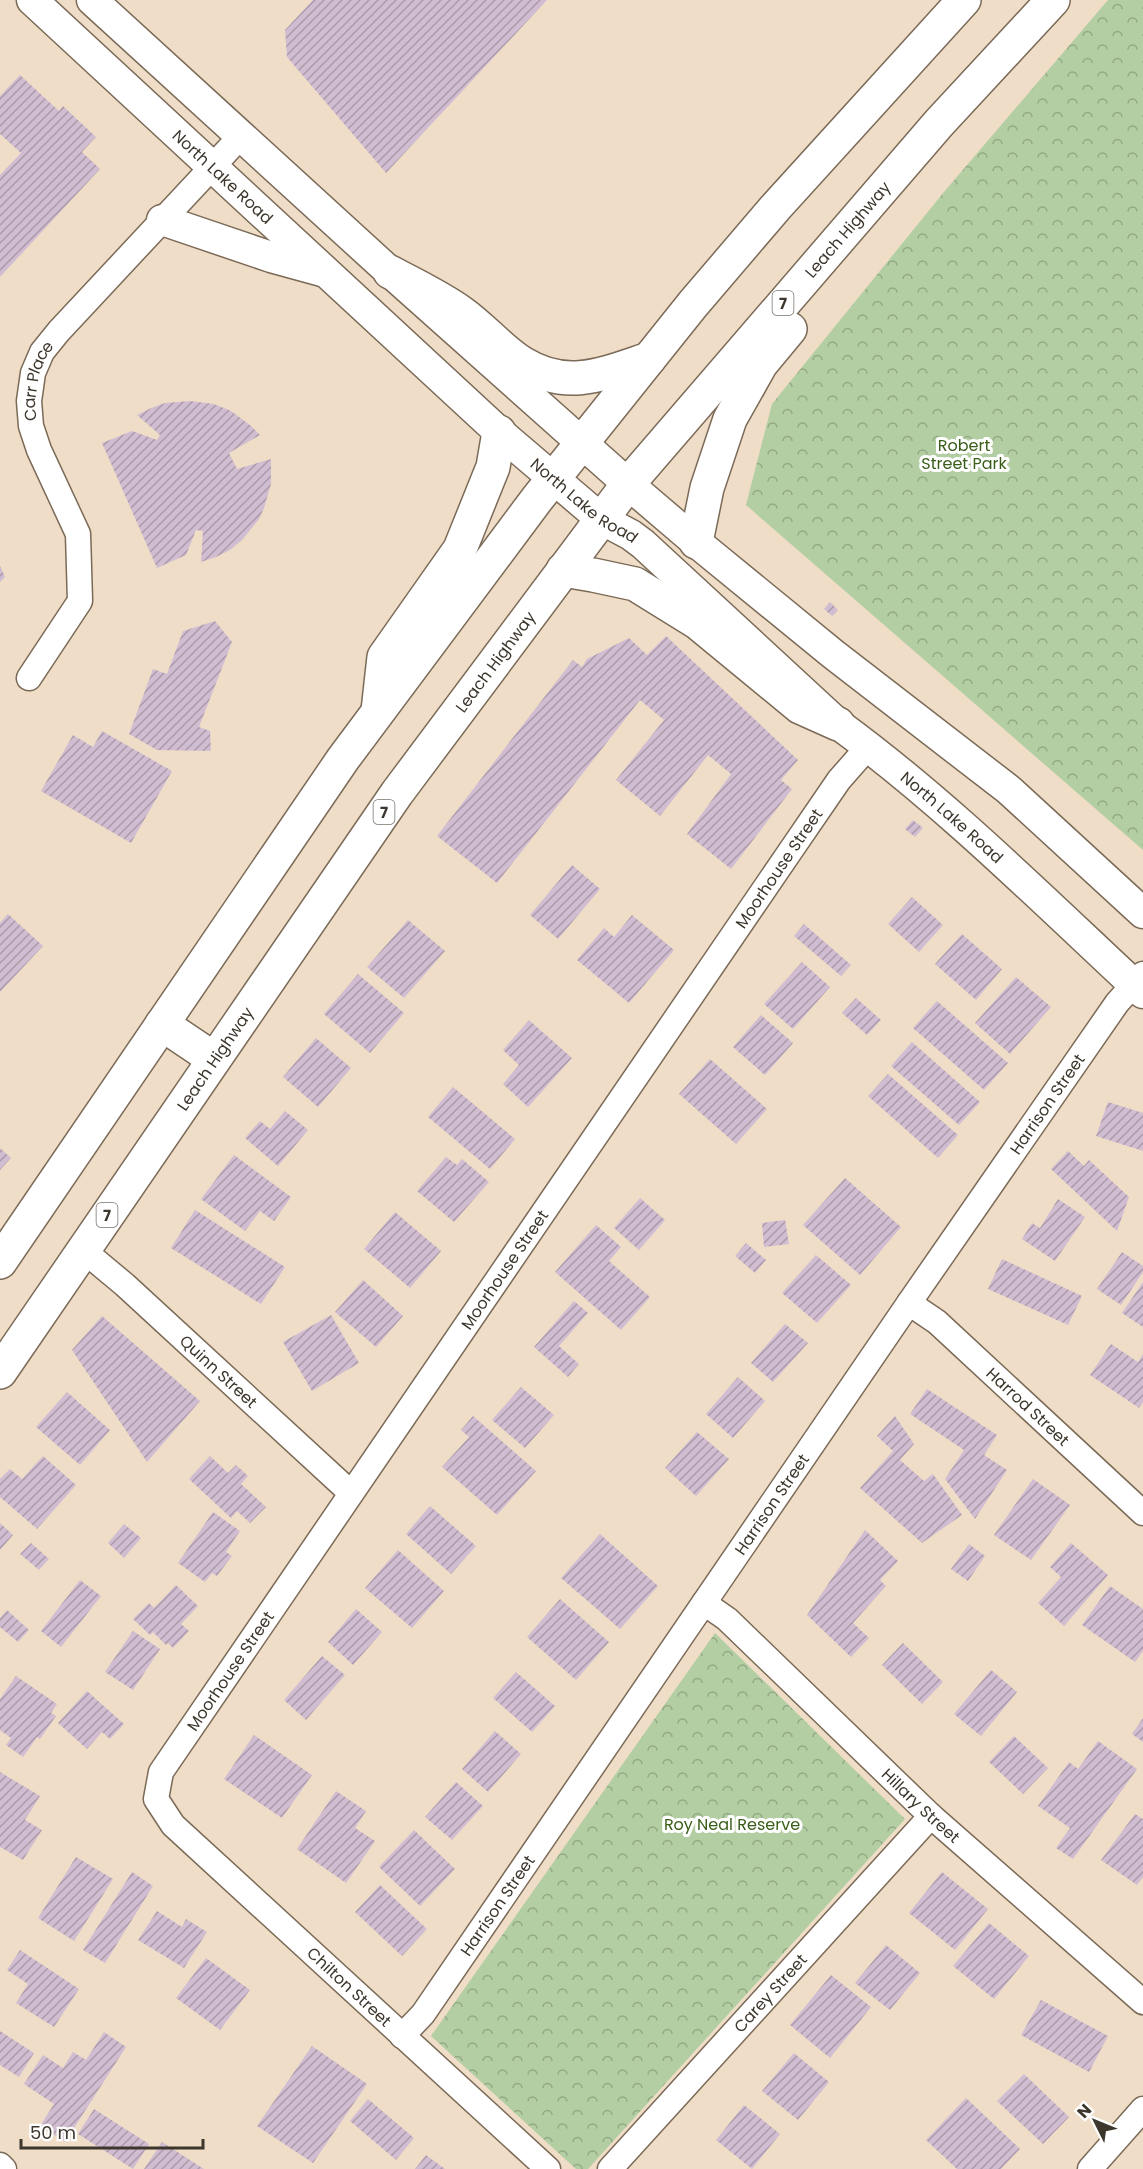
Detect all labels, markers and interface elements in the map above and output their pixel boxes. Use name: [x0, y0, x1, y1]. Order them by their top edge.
street label: North Lake Road: [167, 124, 278, 229]
street label: Leach Highway: [799, 176, 896, 283]
road number: 7: [772, 291, 794, 315]
street label: Carr Place: [17, 335, 59, 422]
park label: Robert Street Park: [921, 434, 1007, 475]
street label: North Lake Road: [526, 452, 643, 548]
street label: Leach Highway: [450, 606, 541, 717]
street label: North Lake Road: [896, 766, 1009, 868]
road number: 7: [374, 800, 394, 824]
street label: Moorhouse Street: [729, 804, 828, 933]
street label: Leach Highway: [171, 1002, 259, 1115]
street label: Harrison Street: [1004, 1049, 1090, 1159]
road number: 7: [96, 1203, 118, 1227]
street label: Moorhouse Street: [455, 1205, 554, 1334]
street label: Quinn Street: [175, 1329, 263, 1413]
street label: Harrod Street: [981, 1362, 1075, 1451]
street label: Harrison Street: [729, 1449, 814, 1559]
street label: Moorhouse Street: [181, 1606, 279, 1735]
street label: Hillary Street: [877, 1763, 965, 1848]
park label: Roy Neal Reserve: [664, 1813, 800, 1836]
street label: Harrison Street: [455, 1850, 540, 1960]
street label: Chilton Street: [302, 1942, 396, 2032]
street label: Carey Street: [728, 1948, 812, 2037]
north arrow: [1065, 2091, 1125, 2151]
text: N: [1072, 2099, 1097, 2123]
scale bar: [21, 2112, 202, 2150]
text: 50 m: [30, 2120, 76, 2145]

